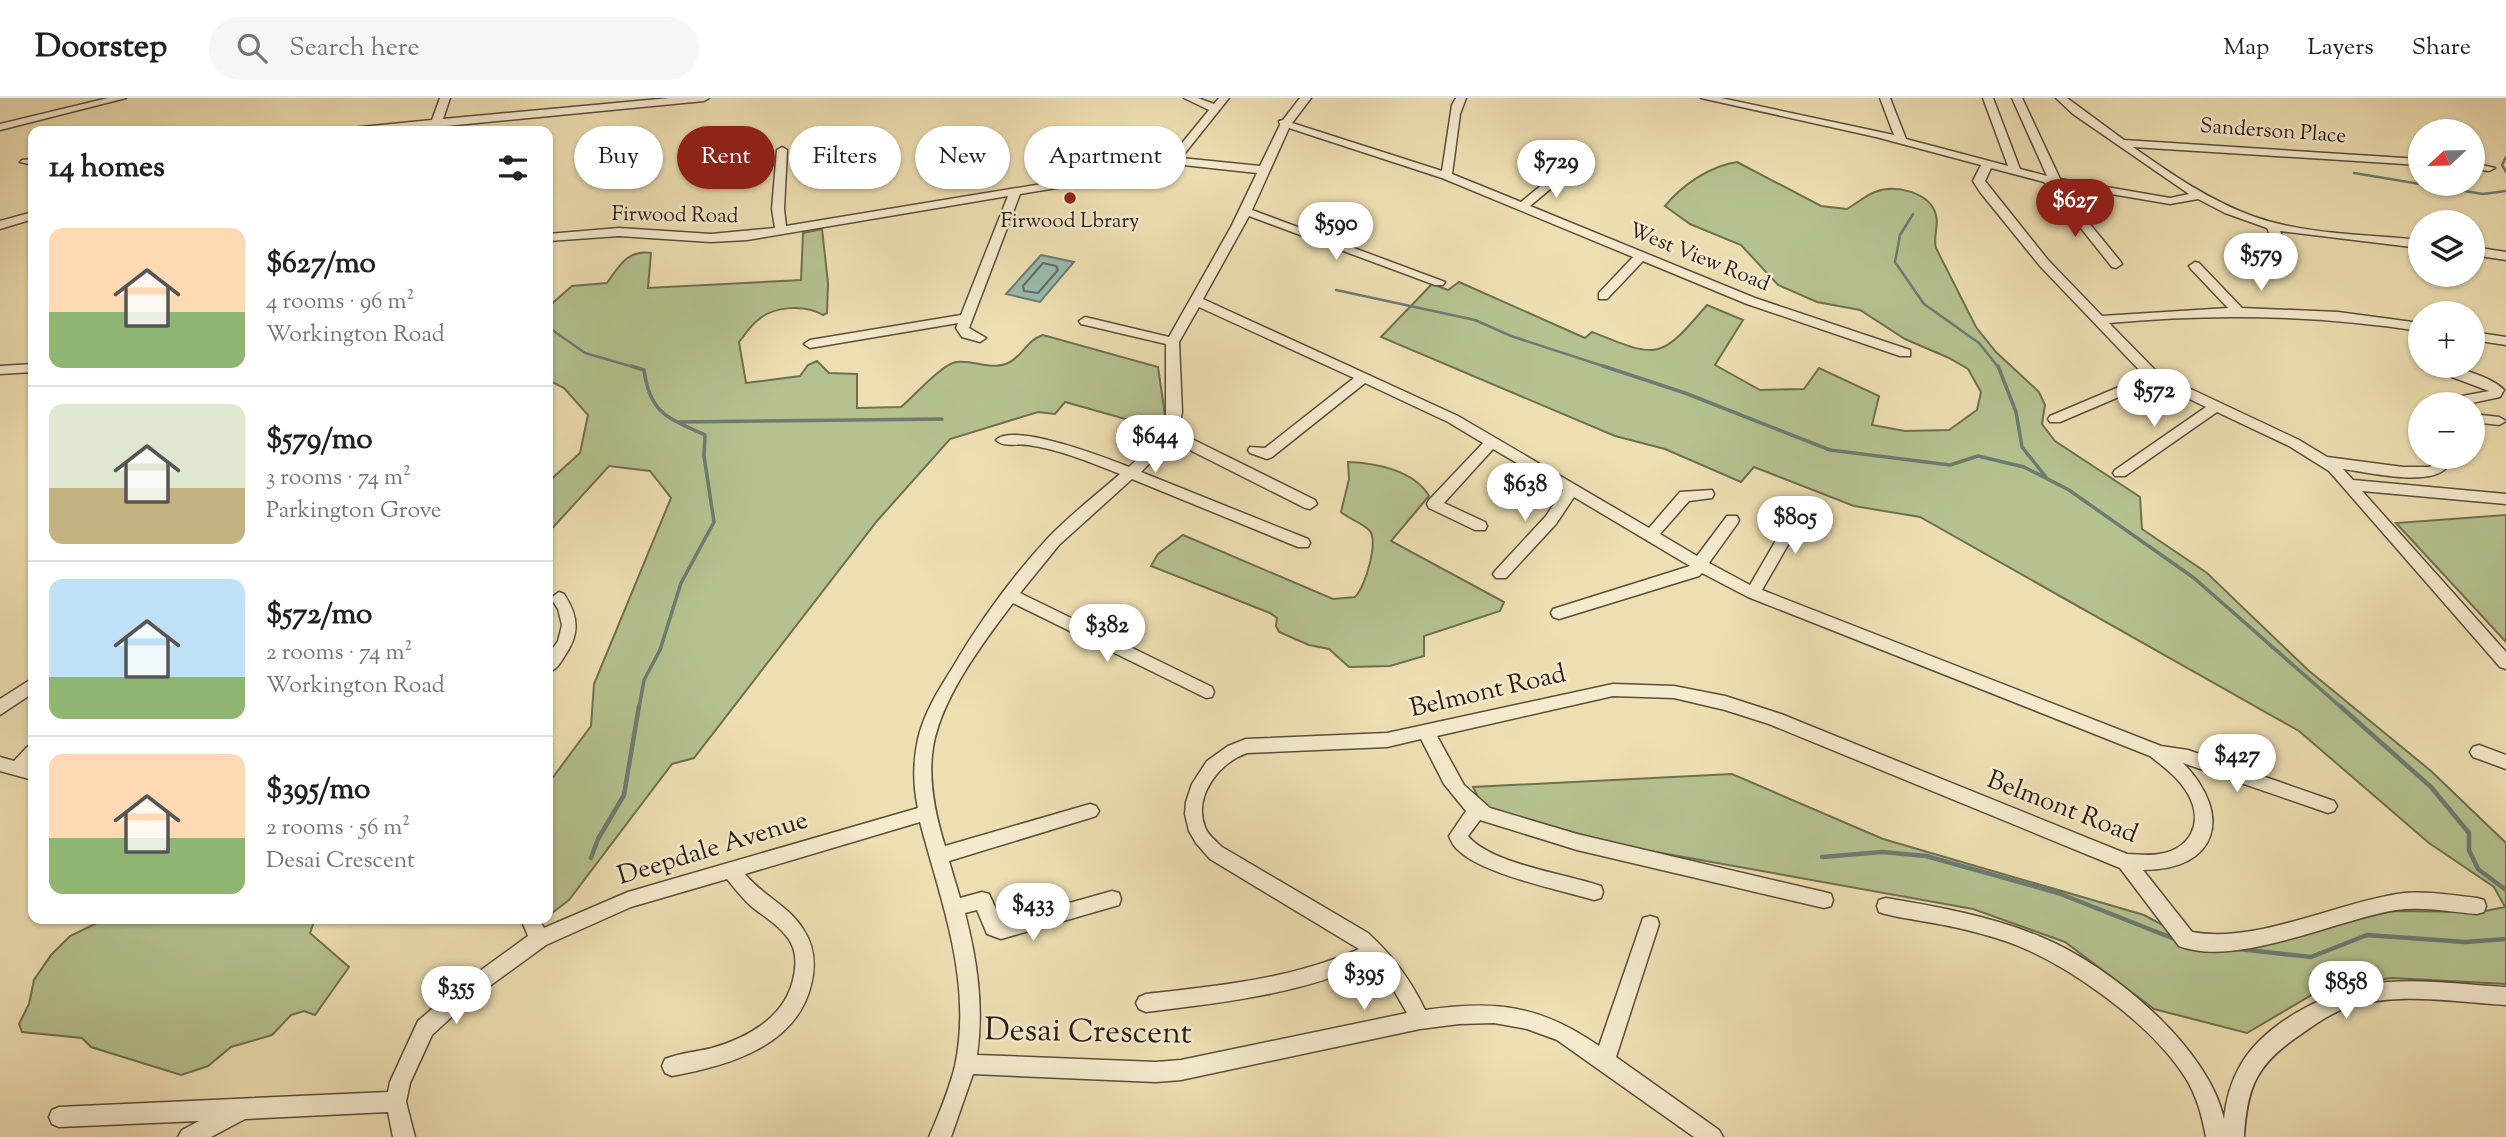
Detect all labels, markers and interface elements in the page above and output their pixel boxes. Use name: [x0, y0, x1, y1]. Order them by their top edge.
search box: [209, 17, 699, 80]
text: Doorstep: [35, 24, 167, 72]
icon: search: [233, 29, 271, 67]
text: Search here: [289, 30, 420, 67]
text: Map: [2223, 31, 2269, 65]
text: Layers: [2307, 31, 2374, 65]
text: Share: [2412, 31, 2471, 65]
street label: Sanderson Place: [2199, 112, 2347, 152]
north arrow: [2408, 119, 2485, 196]
map controls: [2408, 119, 2485, 469]
chip: Buy: [574, 126, 663, 189]
chip: Rent: [677, 126, 775, 189]
chip: Filters: [789, 126, 901, 189]
chip: New: [915, 126, 1010, 189]
chip: Apartment: [1024, 126, 1186, 189]
pin: $729: [1515, 140, 1597, 200]
text: $729: [1533, 146, 1579, 179]
text: 14 homes: [49, 147, 165, 190]
icon: filters: [494, 149, 532, 187]
pin: $627: [2034, 180, 2116, 239]
text: $627: [2052, 185, 2098, 218]
marker: Firwood Lbrary: [1062, 190, 1078, 206]
street label: Firwood Road: [611, 200, 739, 232]
pin: $590: [1295, 202, 1377, 262]
place label: Firwood Lbrary: [1001, 207, 1140, 237]
text: $590: [1314, 208, 1358, 241]
button: layers: [2408, 210, 2485, 287]
street label: West View Road: [1624, 216, 1774, 300]
pin: $579: [2220, 234, 2302, 293]
text: $579: [2240, 239, 2282, 272]
text: $627/mo: [266, 243, 376, 286]
icon: home: [105, 256, 189, 340]
text: 4 rooms · 96 m²: [266, 286, 414, 319]
button: +: [2408, 301, 2485, 378]
text: Workington Road: [266, 319, 445, 352]
pin: $572: [2113, 370, 2195, 429]
text: $572: [2133, 375, 2175, 408]
button: −: [2408, 392, 2485, 469]
pin: $644: [1114, 416, 1196, 475]
text: $579/mo: [266, 419, 373, 462]
text: $644: [1132, 421, 1178, 454]
icon: home: [105, 432, 189, 516]
text: 3 rooms · 74 m²: [266, 462, 411, 495]
pin: $638: [1484, 464, 1566, 523]
text: $638: [1503, 469, 1547, 502]
text: Parkington Grove: [266, 495, 441, 528]
pin: $805: [1754, 496, 1836, 556]
text: $805: [1773, 502, 1817, 535]
text: $572/mo: [266, 594, 372, 637]
pin: $382: [1066, 604, 1148, 664]
icon: home: [105, 607, 189, 691]
text: $382: [1085, 610, 1129, 643]
text: 2 rooms · 74 m²: [266, 637, 412, 670]
street label: Belmont Road: [1406, 656, 1570, 728]
text: Workington Road: [266, 670, 445, 703]
pin: $427: [2196, 734, 2278, 794]
text: $427: [2214, 740, 2260, 773]
street label: Belmont Road: [1981, 762, 2143, 854]
text: $395/mo: [266, 769, 370, 812]
icon: home: [105, 782, 189, 866]
street label: Deepdale Avenue: [613, 802, 813, 896]
text: 2 rooms · 56 m²: [266, 812, 410, 845]
text: Desai Crescent: [266, 845, 415, 878]
pin: $433: [992, 884, 1074, 943]
text: $433: [1012, 889, 1054, 922]
pin: $395: [1323, 953, 1405, 1012]
text: $395: [1344, 958, 1384, 991]
pin: $858: [2305, 962, 2387, 1021]
pin: $355: [415, 967, 497, 1026]
text: $858: [2324, 967, 2368, 1000]
text: $355: [437, 972, 475, 1005]
street label: Desai Crescent: [984, 1008, 1192, 1058]

